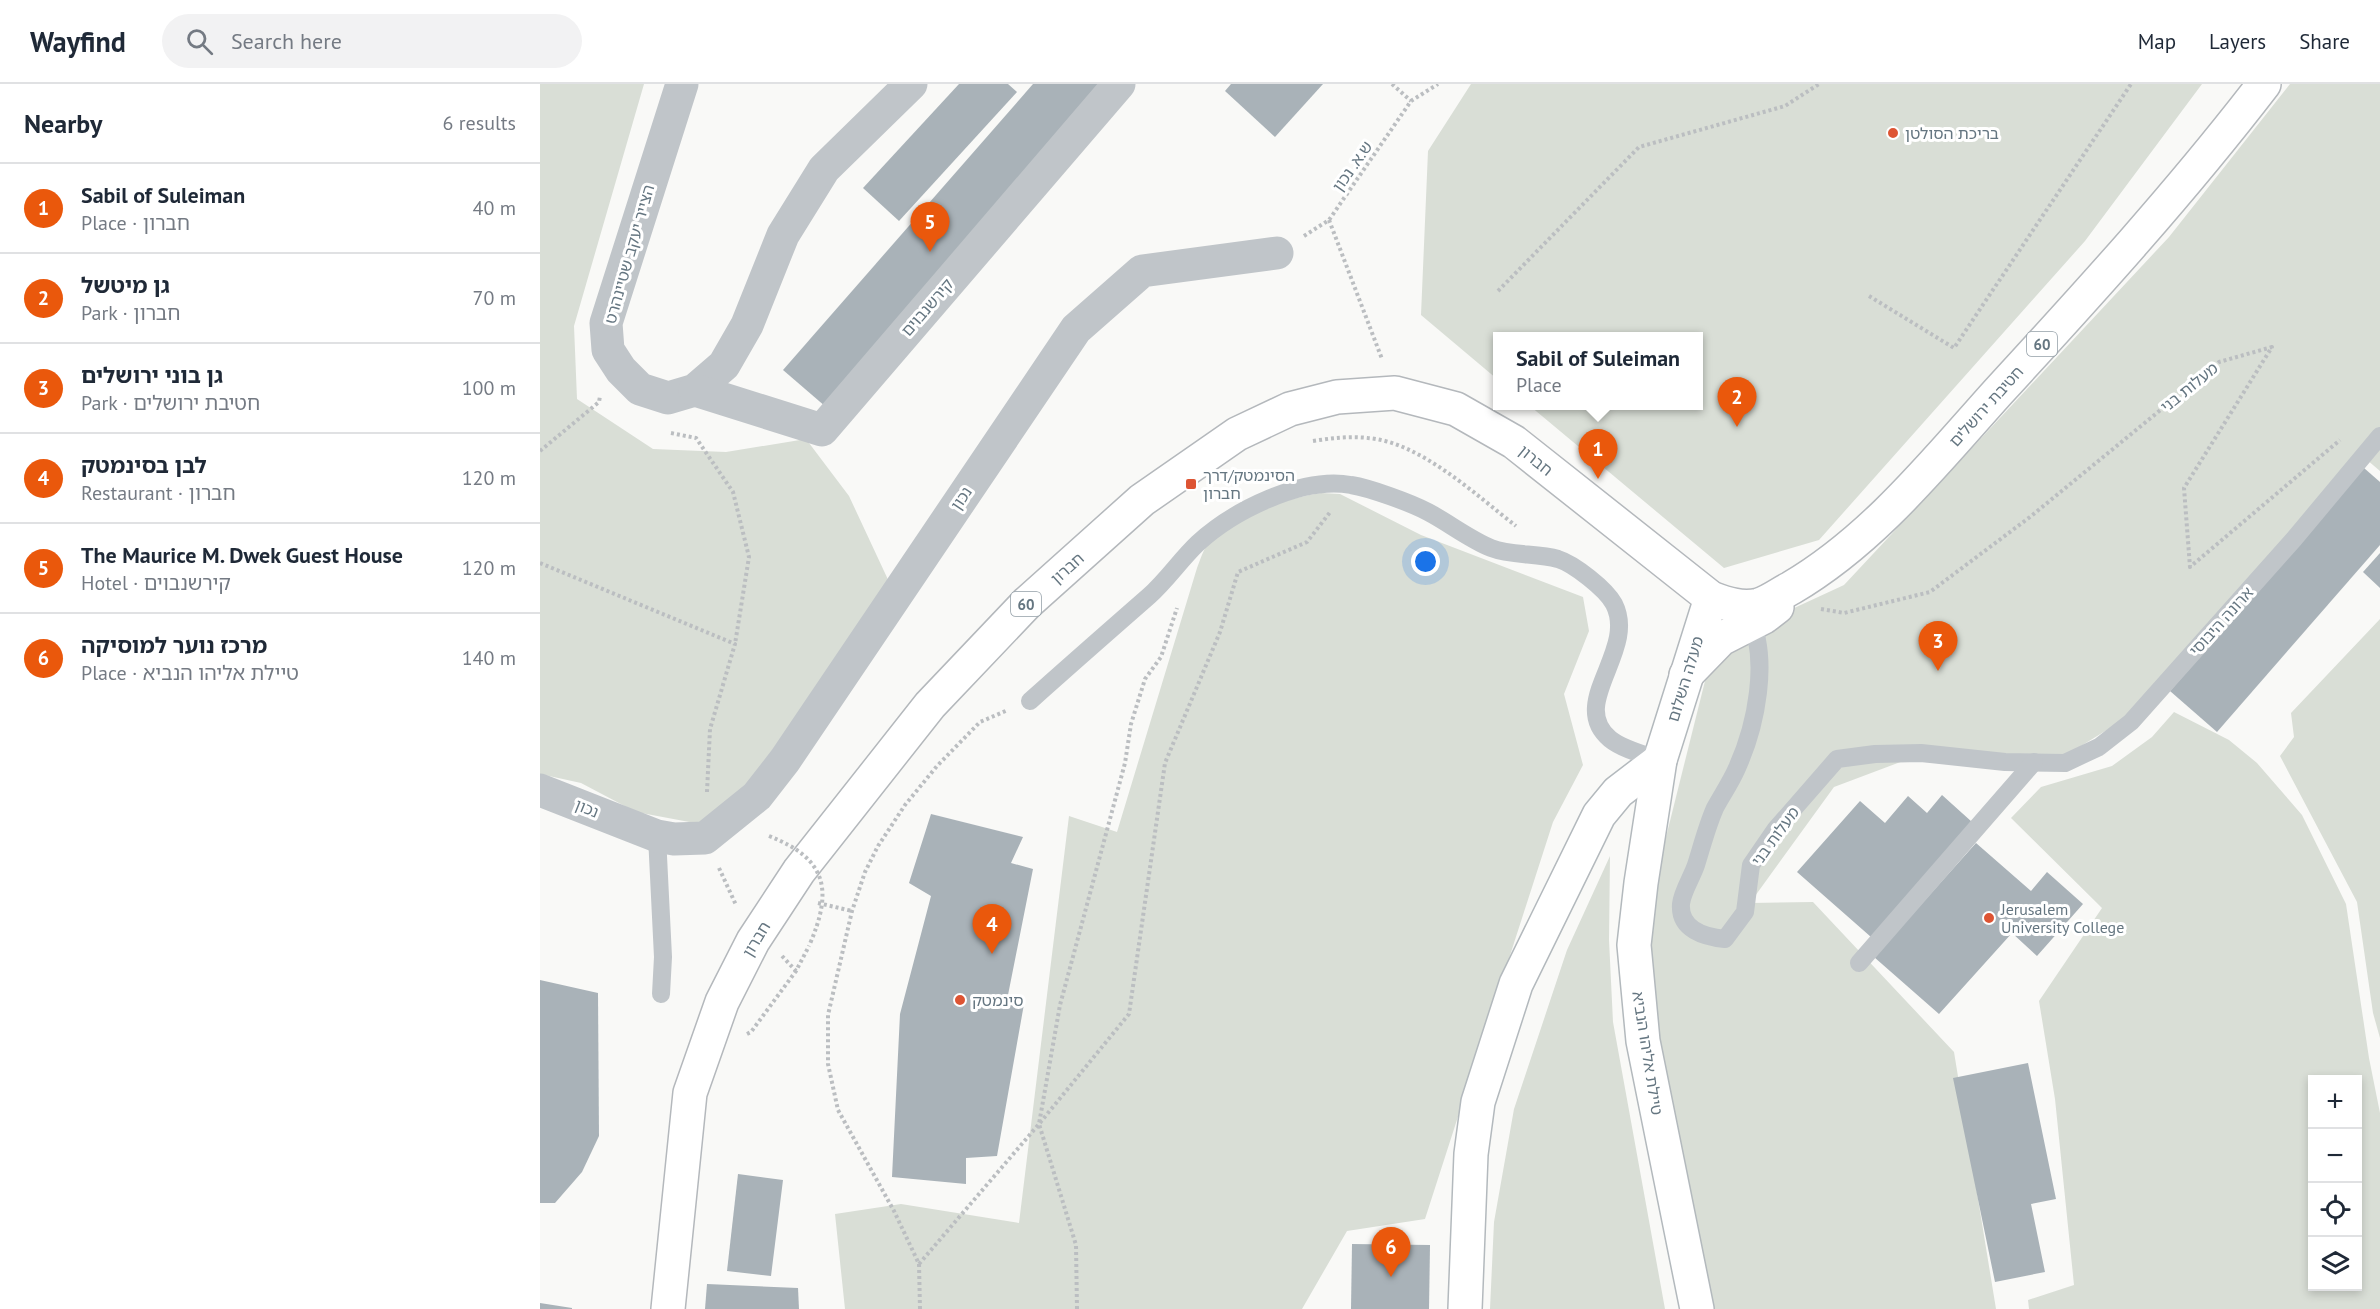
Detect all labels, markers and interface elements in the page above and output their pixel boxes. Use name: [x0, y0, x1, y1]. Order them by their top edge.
search box: [162, 14, 582, 68]
text: Wayfind: [30, 23, 126, 60]
icon: search: [183, 25, 216, 58]
text: Search here: [231, 27, 342, 55]
text: Map: [2138, 28, 2176, 55]
text: Layers: [2209, 28, 2266, 55]
text: Share: [2299, 28, 2350, 55]
text: Nearby: [24, 107, 102, 140]
text: 6 results: [443, 110, 516, 136]
place label: בריכת הסולטן: [1905, 123, 1999, 143]
marker: בריכת הסולטן: [1886, 126, 1900, 140]
street label: ש.א. נכון: [1328, 137, 1376, 195]
text: Sabil of Suleiman: [81, 181, 245, 209]
street label: הצייר יעקב שטיינהרט: [600, 182, 658, 326]
text: 1: [38, 195, 49, 221]
text: 40 m: [473, 195, 516, 221]
pin: 5: [910, 202, 950, 252]
text: Place · חברון: [81, 210, 190, 236]
text: גן מיטשל: [81, 271, 170, 299]
street label: קירשנבוים: [897, 274, 957, 340]
text: 2: [38, 285, 49, 311]
text: 70 m: [473, 285, 516, 311]
text: Park · חברון: [81, 300, 180, 326]
popup: [1493, 332, 1703, 410]
road number: 60: [2027, 332, 2057, 356]
text: Sabil of Suleiman: [1516, 344, 1680, 372]
street label: מעלות בני: [2156, 358, 2222, 416]
text: גן בוני ירושלים: [81, 361, 223, 389]
street label: חטיבת ירושלים: [1945, 362, 2027, 450]
text: Place: [1516, 372, 1562, 398]
text: 3: [38, 375, 49, 401]
text: 100 m: [462, 375, 516, 401]
pin: 2: [1718, 378, 1756, 427]
text: Park · חטיבת ירושלים: [81, 390, 260, 416]
pin: 1: [1578, 430, 1618, 479]
street label: חברון: [1515, 440, 1557, 480]
text: לבן בסינמטק: [81, 451, 207, 479]
text: 4: [38, 465, 49, 491]
text: 120 m: [462, 465, 516, 491]
place label: הסינמטק/דרך חברון: [1203, 465, 1295, 503]
marker: הסינמטק/דרך חברון: [1184, 477, 1198, 491]
text: Restaurant · חברון: [81, 480, 236, 506]
street label: נכון: [946, 482, 976, 514]
text: The Maurice M. Dwek Guest House: [81, 541, 403, 569]
your location: [1411, 547, 1440, 576]
street label: חברון: [1046, 548, 1088, 588]
text: 5: [38, 555, 49, 581]
text: 120 m: [462, 555, 516, 581]
text: Hotel · קירשנבוים: [81, 570, 231, 596]
street label: ארונה היבוסי: [2185, 582, 2257, 660]
road number: 60: [1011, 592, 1041, 616]
pin: 3: [1918, 622, 1958, 671]
text: מרכז נוער למוסיקה: [81, 631, 267, 659]
street label: מעלה השלום: [1663, 634, 1707, 724]
text: 6: [38, 645, 49, 671]
text: 140 m: [462, 645, 516, 671]
text: Place · טיילת אליהו הנביא: [81, 660, 299, 686]
street label: נכון: [572, 794, 602, 822]
street label: מעלות בני: [1747, 803, 1803, 869]
place label: Jerusalem University College: [2000, 899, 2124, 937]
pin: 4: [972, 904, 1012, 954]
marker: Jerusalem University College: [1982, 911, 1996, 925]
street label: חברון: [738, 918, 774, 960]
place label: סינמטק: [972, 990, 1024, 1010]
street label: טיילת אליהו הנביא: [1628, 990, 1668, 1116]
marker: סינמטק: [953, 993, 967, 1007]
map controls: [2308, 1075, 2362, 1291]
button: +: [2308, 1075, 2362, 1129]
button: −: [2308, 1129, 2362, 1183]
button: locate: [2308, 1183, 2362, 1237]
pin: 6: [1372, 1228, 1410, 1277]
button: layers: [2308, 1237, 2362, 1291]

